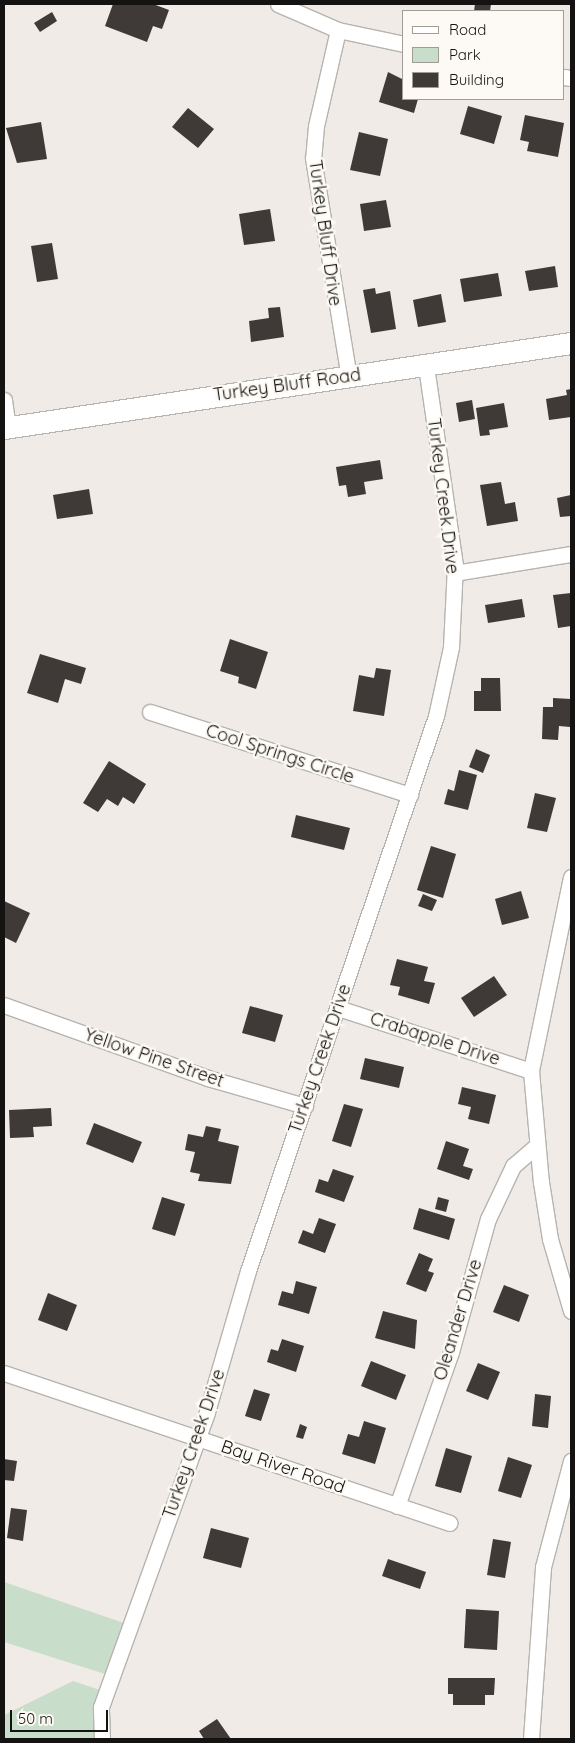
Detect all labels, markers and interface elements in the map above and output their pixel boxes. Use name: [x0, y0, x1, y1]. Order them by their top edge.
legend: [402, 10, 565, 100]
text: Road: [449, 20, 486, 39]
text: Park: [449, 45, 481, 64]
text: Building: [449, 70, 504, 89]
street label: Turkey Bluff Drive: [304, 158, 346, 308]
street label: Turkey Bluff Road: [212, 364, 362, 406]
street label: Turkey Creek Drive: [423, 417, 463, 575]
street label: Cool Springs Circle: [203, 720, 357, 788]
street label: Turkey Creek Drive: [284, 981, 356, 1137]
street label: Crabapple Drive: [367, 1008, 503, 1070]
street label: Yellow Pine Street: [81, 1024, 227, 1092]
street label: Oleander Drive: [429, 1257, 487, 1383]
street label: Turkey Creek Drive: [158, 1366, 230, 1522]
street label: Bay River Road: [218, 1436, 348, 1498]
scale bar: [12, 1700, 110, 1732]
text: 50 m: [18, 1709, 53, 1728]

